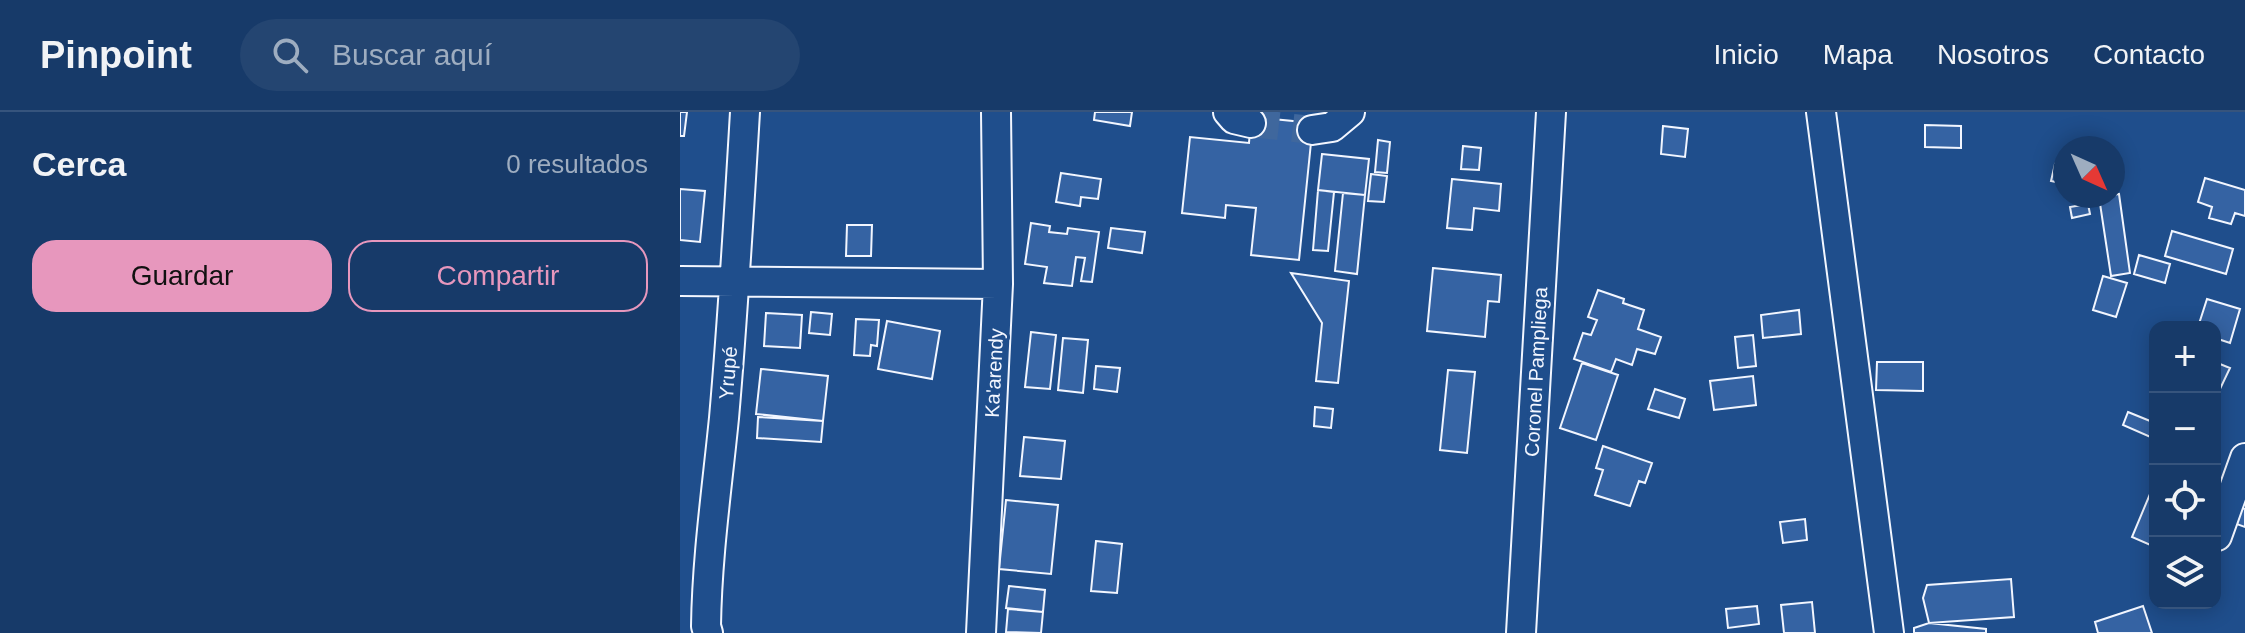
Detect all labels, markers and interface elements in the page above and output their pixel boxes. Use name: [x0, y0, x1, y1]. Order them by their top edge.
search box: [240, 19, 800, 91]
icon: search: [268, 33, 312, 77]
text: Pinpoint: [40, 34, 192, 76]
text: Buscar aquí: [332, 38, 492, 71]
text: Inicio: [1713, 39, 1779, 70]
text: Mapa: [1823, 39, 1893, 70]
text: Nosotros: [1937, 39, 2049, 70]
text: Contacto: [2093, 39, 2205, 70]
north arrow: [2053, 136, 2125, 208]
text: Cerca: [32, 145, 127, 183]
text: 0 resultados: [506, 149, 648, 179]
button: Guardar: [32, 240, 332, 312]
button: Compartir: [348, 240, 648, 312]
street label: Coronel Pampliega: [1521, 286, 1551, 458]
map controls: [2149, 321, 2221, 609]
button: +: [2149, 321, 2221, 393]
street label: Ka'arendy: [981, 328, 1007, 418]
street label: Yrupé: [715, 345, 741, 401]
button: −: [2149, 393, 2221, 465]
button: locate: [2149, 465, 2221, 537]
button: layers: [2149, 537, 2221, 609]

